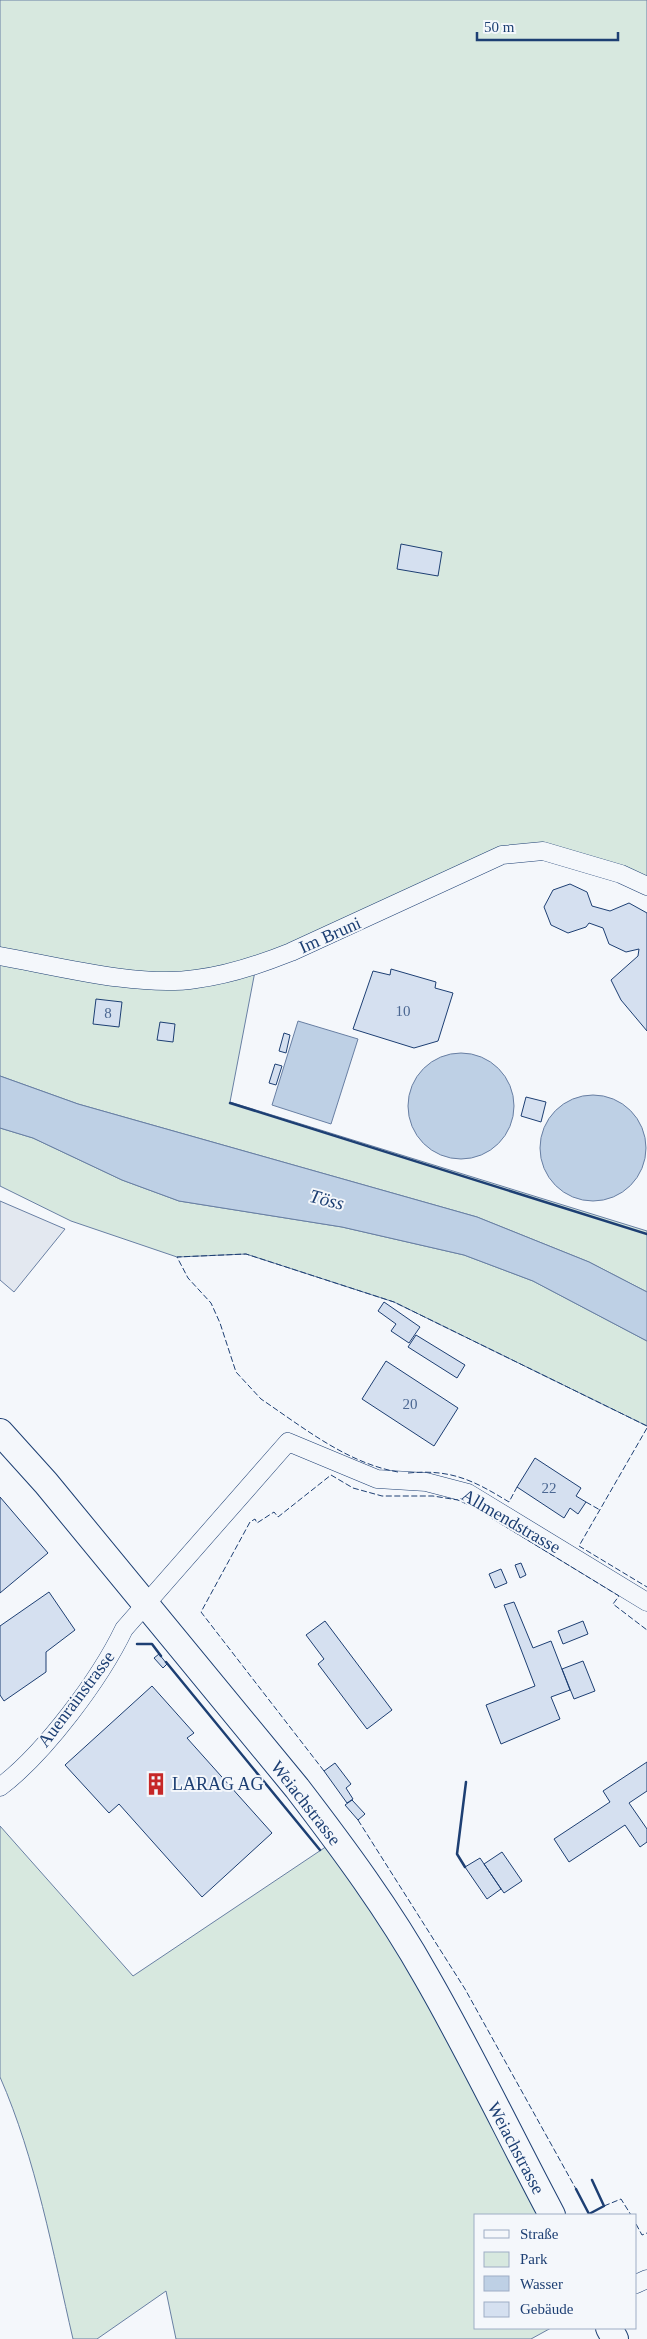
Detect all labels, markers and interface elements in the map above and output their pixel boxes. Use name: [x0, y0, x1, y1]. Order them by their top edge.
scale bar: [477, 10, 618, 42]
text: 50 m: [484, 19, 515, 35]
street label: Im Bruni: [296, 913, 364, 957]
house number: 10: [396, 1003, 411, 1019]
house number: 8: [104, 1005, 112, 1021]
water label: Töss: [307, 1185, 346, 1214]
house number: 20: [403, 1396, 418, 1412]
house number: 22: [542, 1480, 557, 1496]
street label: Allmendstrasse: [458, 1485, 564, 1557]
street label: Auenrainstrasse: [33, 1647, 119, 1751]
street label: Weiachstrasse: [267, 1757, 345, 1849]
building icon: LARAG AG: [143, 1771, 169, 1797]
place label: LARAG AG: [172, 1774, 264, 1794]
street label: Weiachstrasse: [483, 2098, 549, 2198]
legend: [474, 2214, 637, 2329]
text: Straße: [520, 2226, 559, 2242]
text: Park: [520, 2251, 548, 2267]
text: Wasser: [520, 2276, 563, 2292]
text: Gebäude: [520, 2301, 574, 2317]

